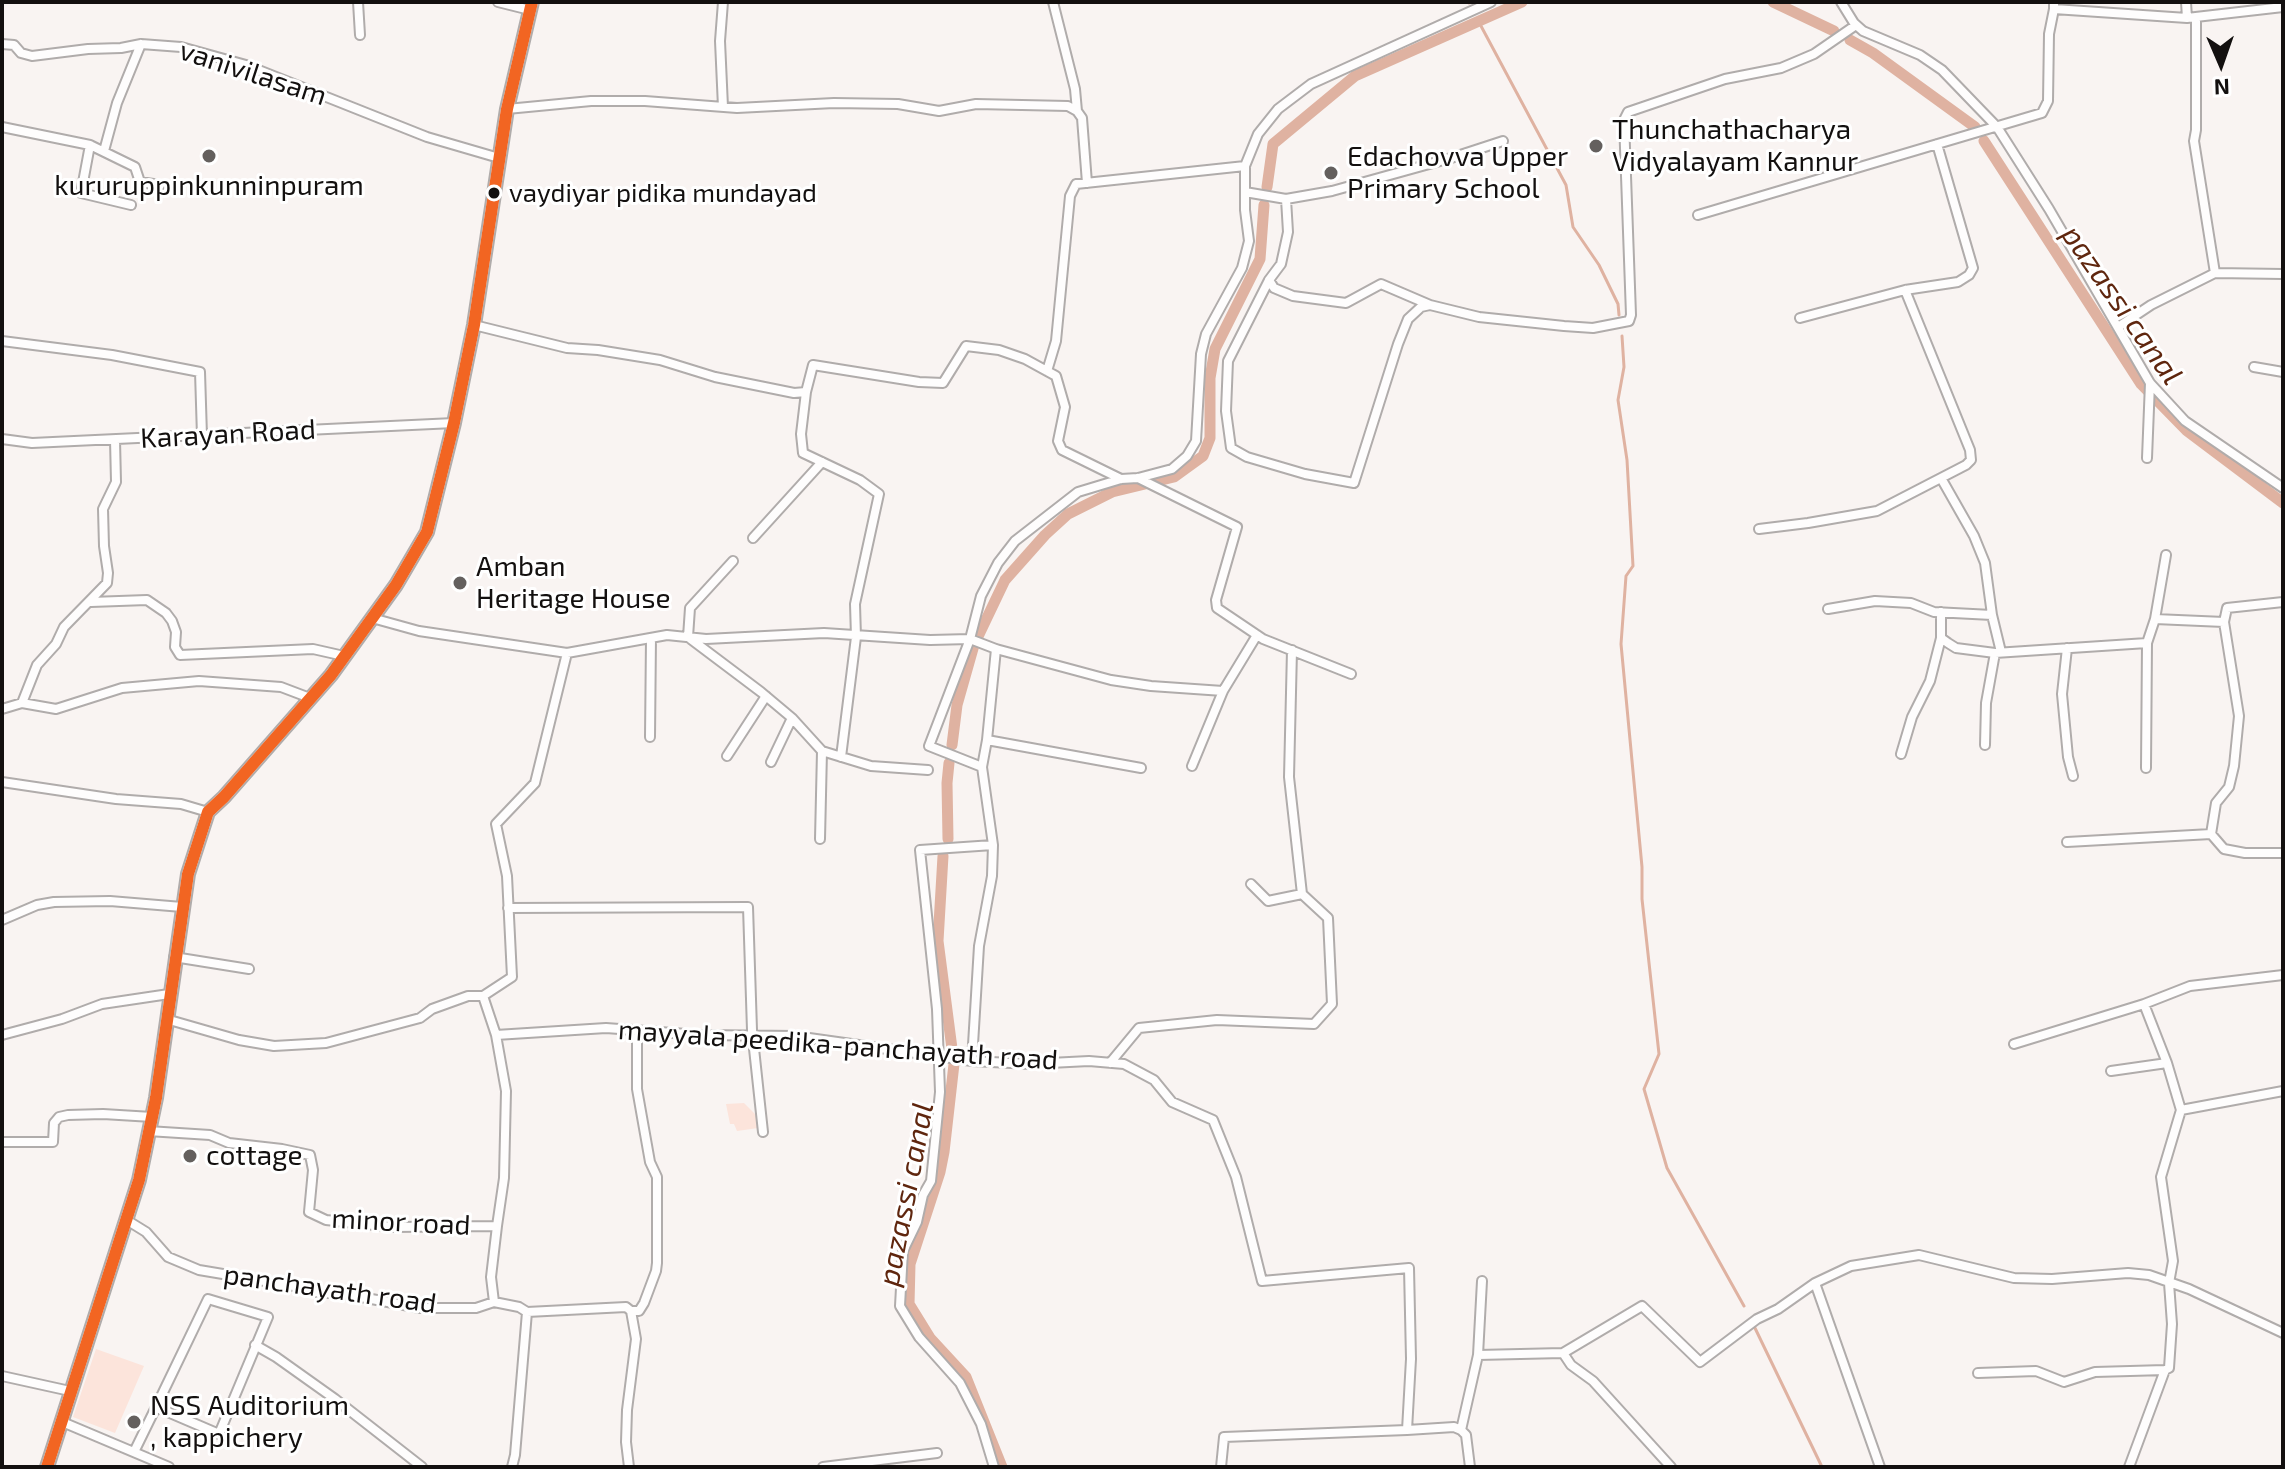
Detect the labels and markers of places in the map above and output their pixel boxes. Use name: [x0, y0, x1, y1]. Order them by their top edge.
place label: Thunchathacharya Vidyalayam Kannur: [1612, 113, 1858, 179]
marker: Thunchathacharya Vidyalayam Kannur: [1587, 137, 1605, 155]
place label: Edachovva Upper Primary School: [1347, 140, 1568, 206]
marker: kururuppinkunninpuram: [200, 147, 218, 165]
marker: Edachovva Upper Primary School: [1322, 164, 1340, 182]
place label: kururuppinkunninpuram: [54, 169, 364, 203]
place label: vaydiyar pidika mundayad: [509, 177, 817, 209]
marker: vaydiyar pidika mundayad: [486, 185, 502, 201]
place label: Amban Heritage House: [476, 550, 671, 616]
marker: Amban Heritage House: [451, 574, 469, 592]
place label: cottage: [206, 1139, 303, 1173]
marker: cottage: [181, 1147, 199, 1165]
place label: NSS Auditorium , kappichery: [150, 1389, 349, 1455]
marker: NSS Auditorium , kappichery: [125, 1413, 143, 1431]

